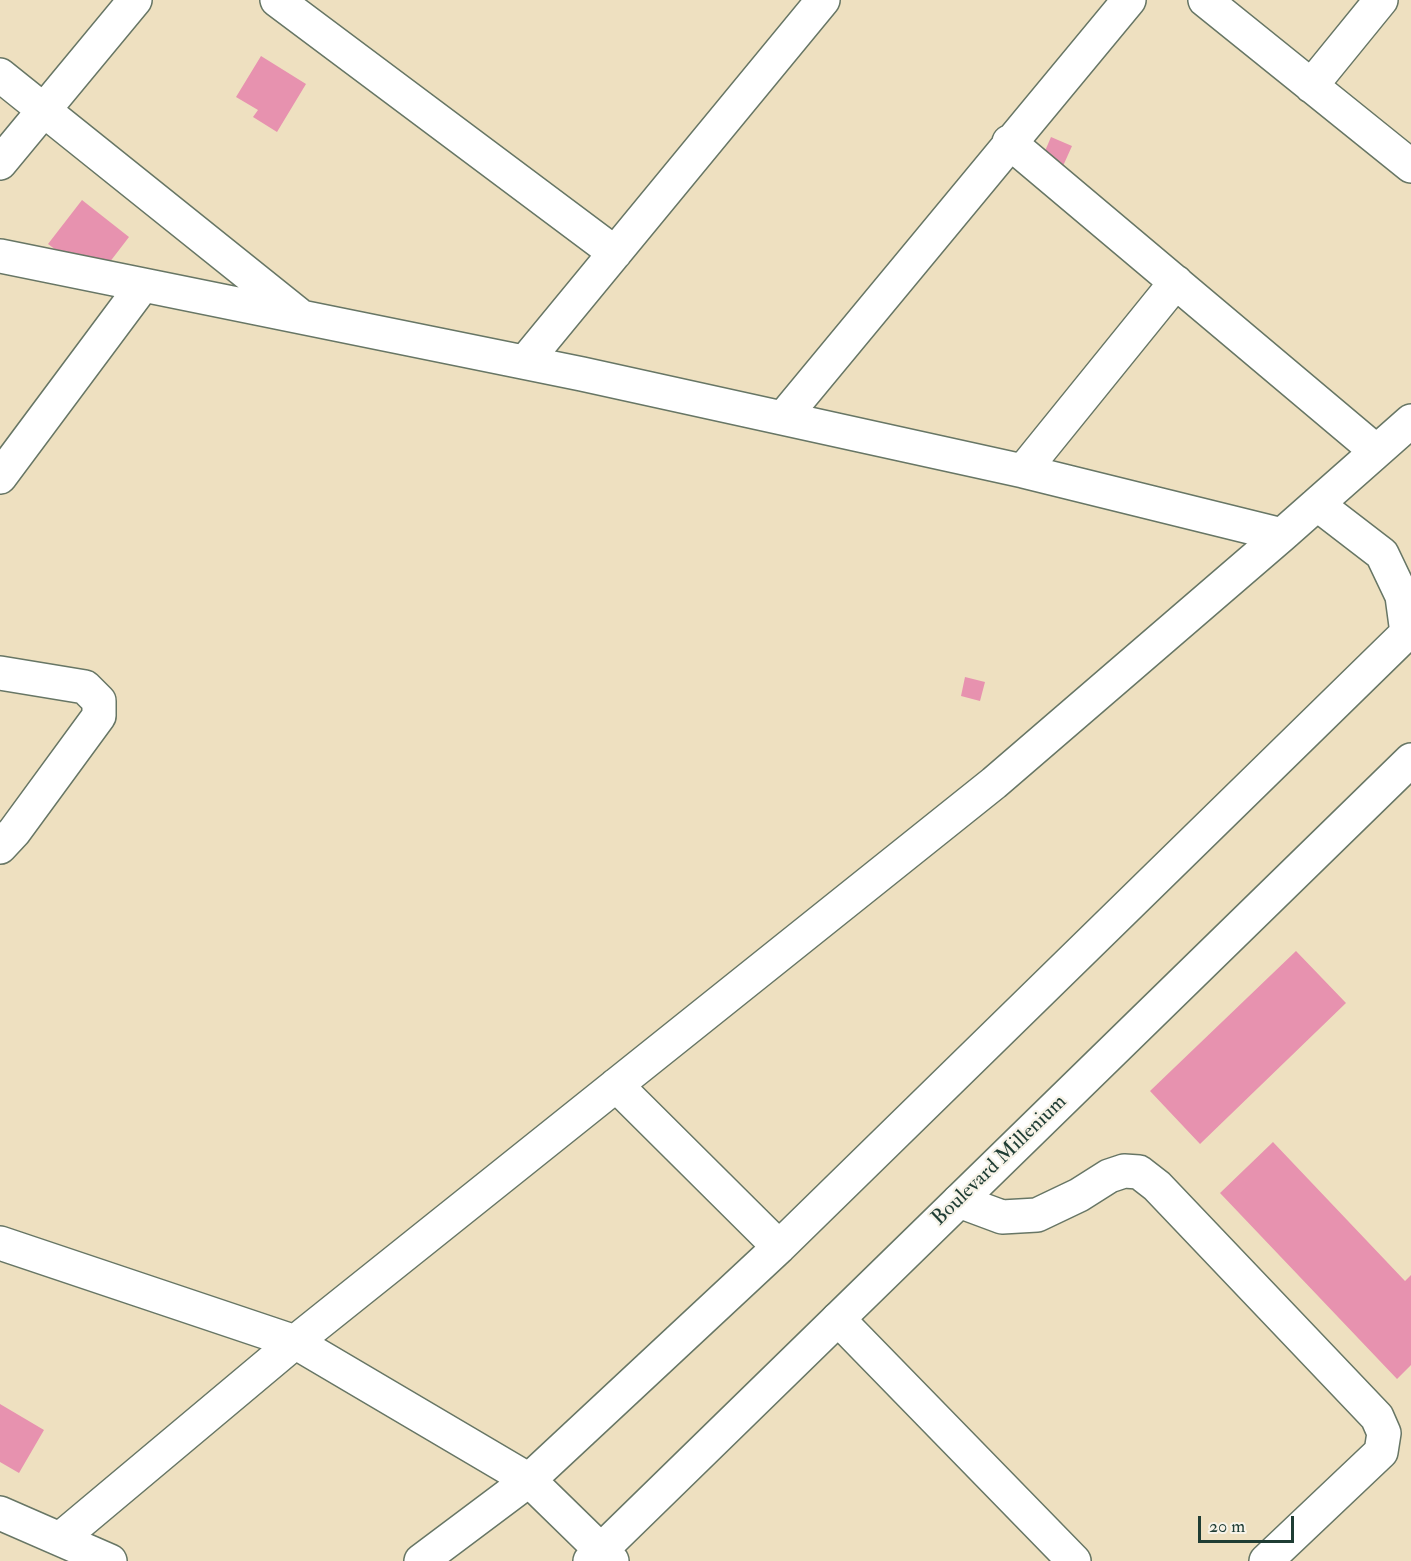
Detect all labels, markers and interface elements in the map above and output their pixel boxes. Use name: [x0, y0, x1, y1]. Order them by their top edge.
street label: Boulevard Millenium: [927, 1090, 1073, 1232]
scale bar: [1201, 1504, 1297, 1542]
text: 20 m: [1209, 1515, 1245, 1538]

